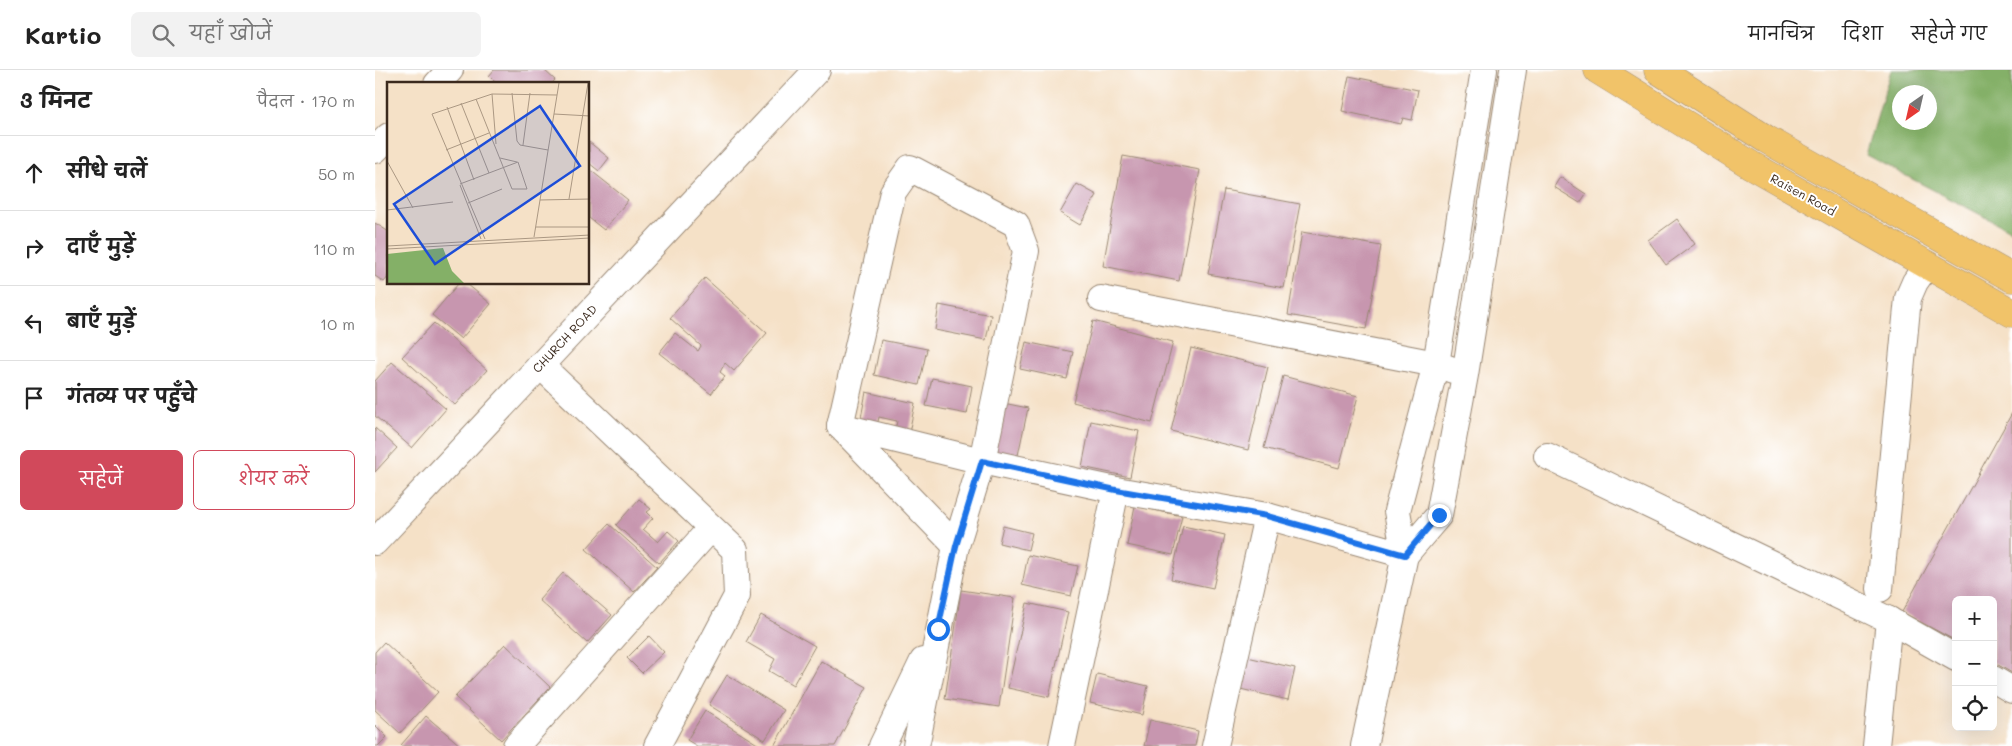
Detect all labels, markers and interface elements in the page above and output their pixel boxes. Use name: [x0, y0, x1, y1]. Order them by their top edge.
search box: [131, 12, 481, 57]
text: Kartio: [25, 19, 101, 50]
text: यहाँ खोजें: [189, 20, 272, 45]
icon: search: [149, 21, 177, 49]
text: मानचित्र: [1748, 21, 1814, 45]
text: दिशा: [1842, 21, 1883, 45]
text: सहेजे गए: [1911, 21, 1987, 45]
inset map: [387, 82, 590, 285]
north arrow: [1892, 85, 1937, 130]
text: 3 मिनट: [20, 86, 91, 113]
text: पैदल · 170 m: [257, 90, 355, 111]
text: सीधे चलें: [67, 158, 147, 183]
icon: ahead: [20, 159, 48, 187]
text: 50 m: [318, 163, 355, 184]
street label: Raisen Road: [1768, 170, 1839, 219]
text: दाएँ मुड़ें: [67, 233, 135, 258]
icon: right: [20, 234, 48, 262]
text: 110 m: [313, 238, 355, 259]
street label: CHURCH ROAD: [529, 301, 600, 376]
text: बाएँ मुड़ें: [67, 308, 136, 333]
icon: left: [20, 309, 48, 337]
text: 10 m: [320, 313, 355, 334]
text: गंतव्य पर पहुँचे: [67, 383, 196, 408]
icon: arrive: [20, 384, 48, 412]
button: सहेजें: [20, 450, 183, 510]
button: शेयर करें: [193, 450, 355, 510]
route end: [1428, 504, 1451, 527]
map controls: [1952, 596, 1997, 731]
button: +: [1952, 596, 1997, 641]
route start: [927, 618, 950, 641]
button: −: [1952, 641, 1997, 686]
button: locate: [1952, 686, 1997, 731]

